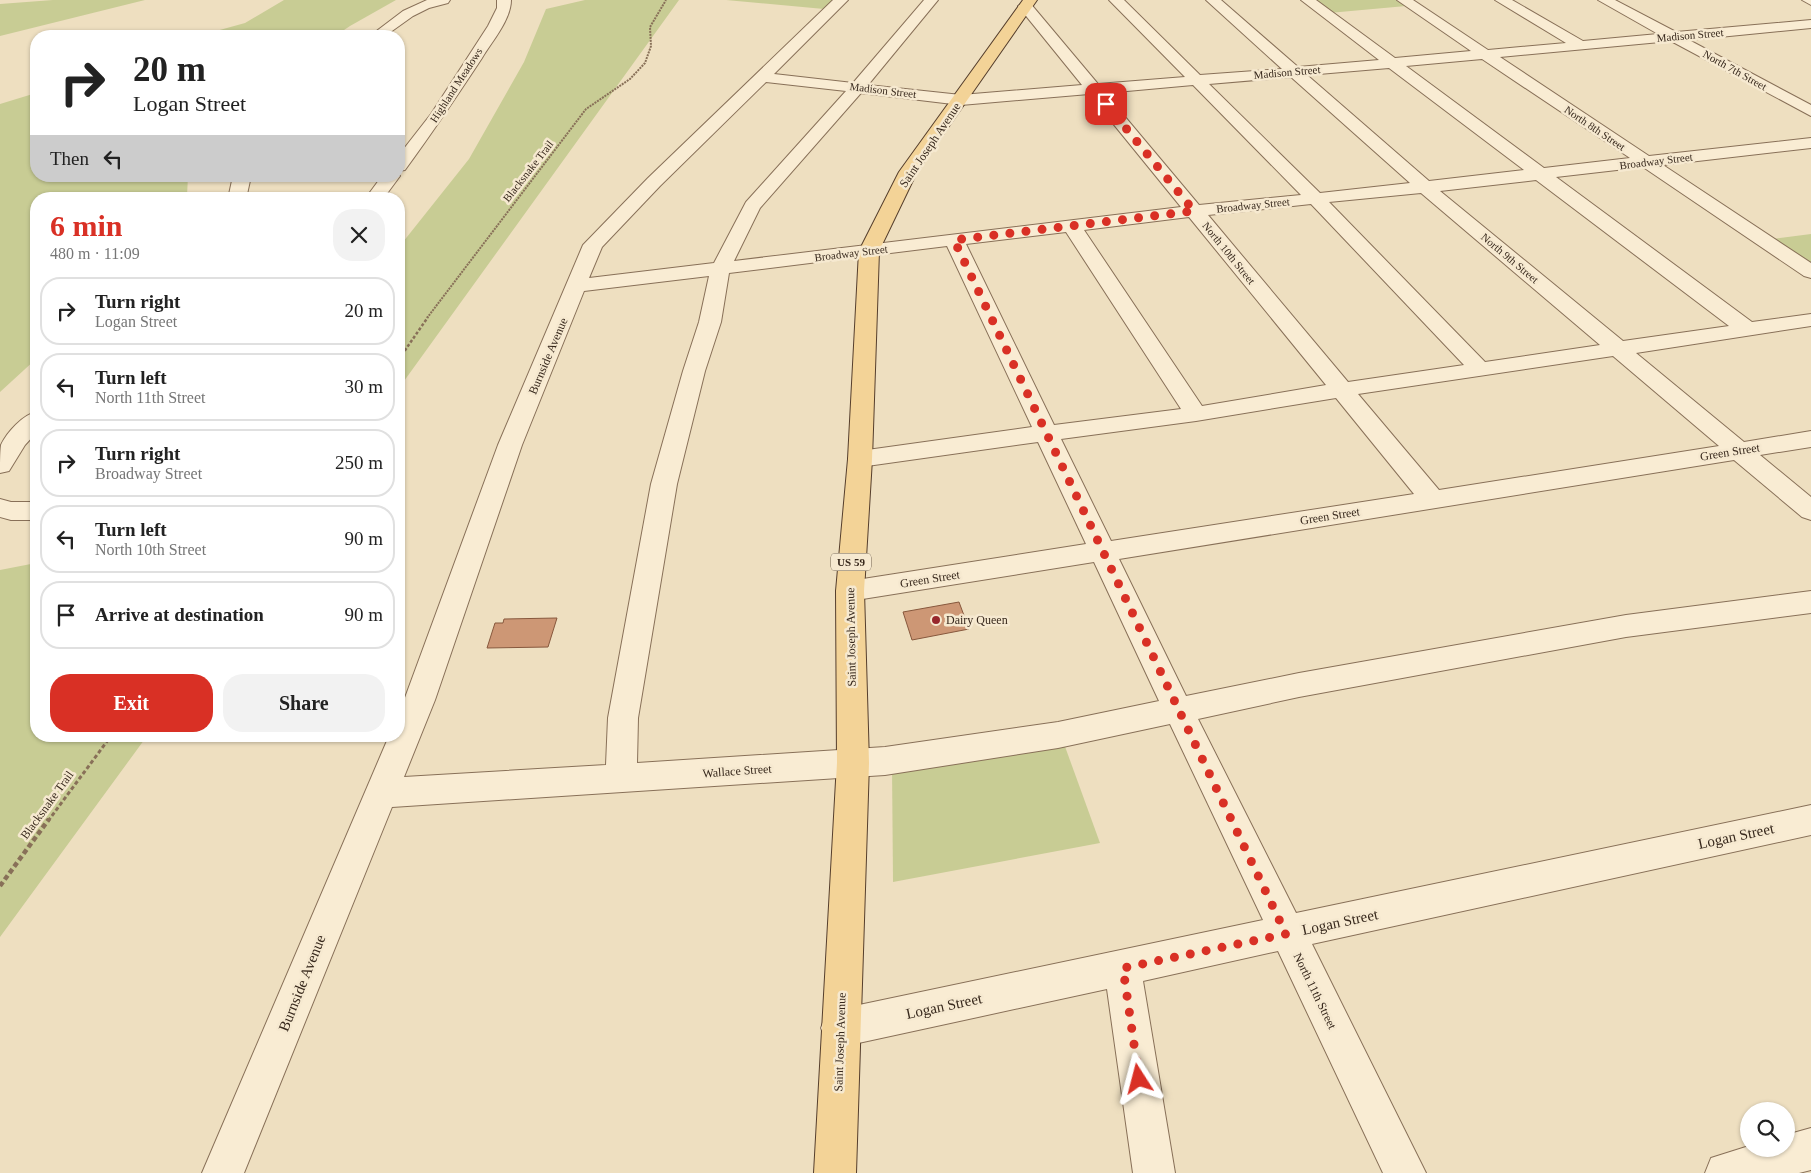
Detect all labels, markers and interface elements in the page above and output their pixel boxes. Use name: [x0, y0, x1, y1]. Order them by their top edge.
street label: Madison Street: [1656, 26, 1724, 44]
street label: Highland Meadows: [427, 45, 485, 125]
street label: North 7th Street: [1701, 48, 1769, 92]
icon: right: [50, 50, 115, 115]
text: 20 m: [133, 50, 206, 89]
street label: Madison Street: [1253, 63, 1321, 81]
street label: Madison Street: [849, 80, 917, 100]
pin: [1085, 83, 1127, 125]
icon: arrive: [1092, 90, 1120, 118]
text: Logan Street: [133, 91, 246, 116]
street label: Saint Joseph Avenue: [896, 100, 964, 190]
street label: North 8th Street: [1562, 103, 1628, 153]
street label: Blacksnake Trail: [500, 138, 556, 204]
icon: left: [99, 145, 127, 173]
text: Then: [50, 148, 89, 169]
street label: Broadway Street: [1619, 151, 1693, 171]
street label: Broadway Street: [1216, 195, 1290, 215]
text: 6 min: [50, 209, 123, 242]
button: close: [333, 209, 385, 261]
street label: North 10th Street: [1200, 220, 1258, 286]
street label: North 9th Street: [1479, 231, 1541, 285]
street label: Broadway Street: [814, 243, 888, 263]
text: 480 m · 11:09: [50, 245, 140, 262]
text: Turn right: [95, 291, 180, 312]
icon: right: [52, 297, 80, 325]
text: 20 m: [344, 300, 383, 321]
text: Logan Street: [95, 313, 177, 330]
street label: Burnside Avenue: [526, 315, 570, 397]
text: Turn left: [95, 367, 167, 388]
icon: left: [52, 373, 80, 401]
text: 30 m: [344, 376, 383, 397]
text: North 11th Street: [95, 389, 206, 406]
street label: Green Street: [1699, 440, 1762, 464]
text: Turn right: [95, 443, 180, 464]
icon: right: [52, 449, 80, 477]
text: 250 m: [335, 452, 383, 473]
text: Broadway Street: [95, 465, 202, 482]
street label: Green Street: [1299, 504, 1362, 528]
text: Turn left: [95, 519, 167, 540]
icon: left: [52, 525, 80, 553]
text: 90 m: [344, 528, 383, 549]
text: North 10th Street: [95, 541, 206, 558]
road number: US 59: [831, 554, 871, 570]
street label: Green Street: [899, 567, 962, 591]
street label: Saint Joseph Avenue: [843, 587, 859, 687]
icon: arrive: [52, 601, 80, 629]
text: Arrive at destination: [95, 604, 264, 625]
text: 90 m: [344, 604, 383, 625]
place label: Dairy Queen: [946, 613, 1008, 627]
marker: Dairy Queen: [930, 614, 942, 626]
button: Exit: [50, 674, 213, 732]
button: Share: [223, 674, 385, 732]
street label: Wallace Street: [702, 762, 773, 780]
street label: Blacksnake Trail: [18, 768, 77, 842]
street label: Logan Street: [1697, 820, 1776, 852]
street label: Logan Street: [1301, 906, 1380, 938]
street label: Burnside Avenue: [275, 932, 329, 1034]
street label: North 11th Street: [1291, 951, 1340, 1032]
street label: Logan Street: [905, 990, 984, 1022]
street label: Saint Joseph Avenue: [831, 992, 849, 1092]
position arrow: [1112, 1052, 1164, 1104]
map controls: [1740, 1102, 1795, 1157]
button: search: [1740, 1102, 1795, 1157]

